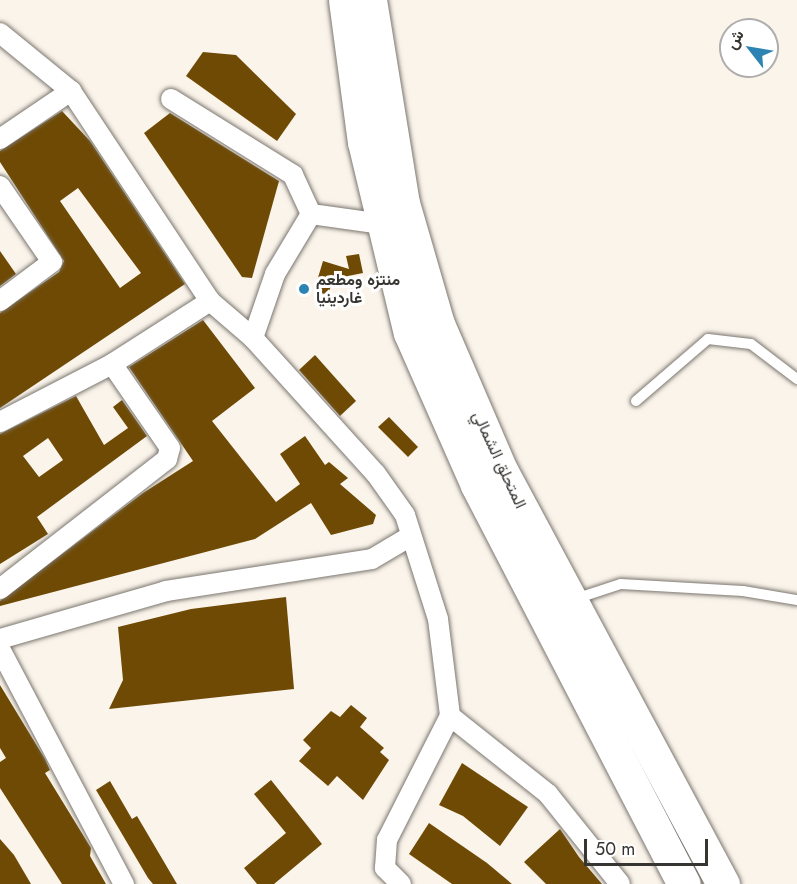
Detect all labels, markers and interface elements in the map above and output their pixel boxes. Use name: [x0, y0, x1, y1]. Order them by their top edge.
north arrow: [719, 18, 779, 78]
text: ش: [720, 25, 750, 54]
place label: منتزه ومطعم غاردينيا: [316, 270, 400, 308]
marker: منتزه ومطعم غاردينيا: [297, 282, 311, 296]
street label: المتحلق الشمالي: [468, 408, 530, 512]
scale bar: [587, 827, 712, 865]
text: 50 m: [595, 836, 635, 862]

